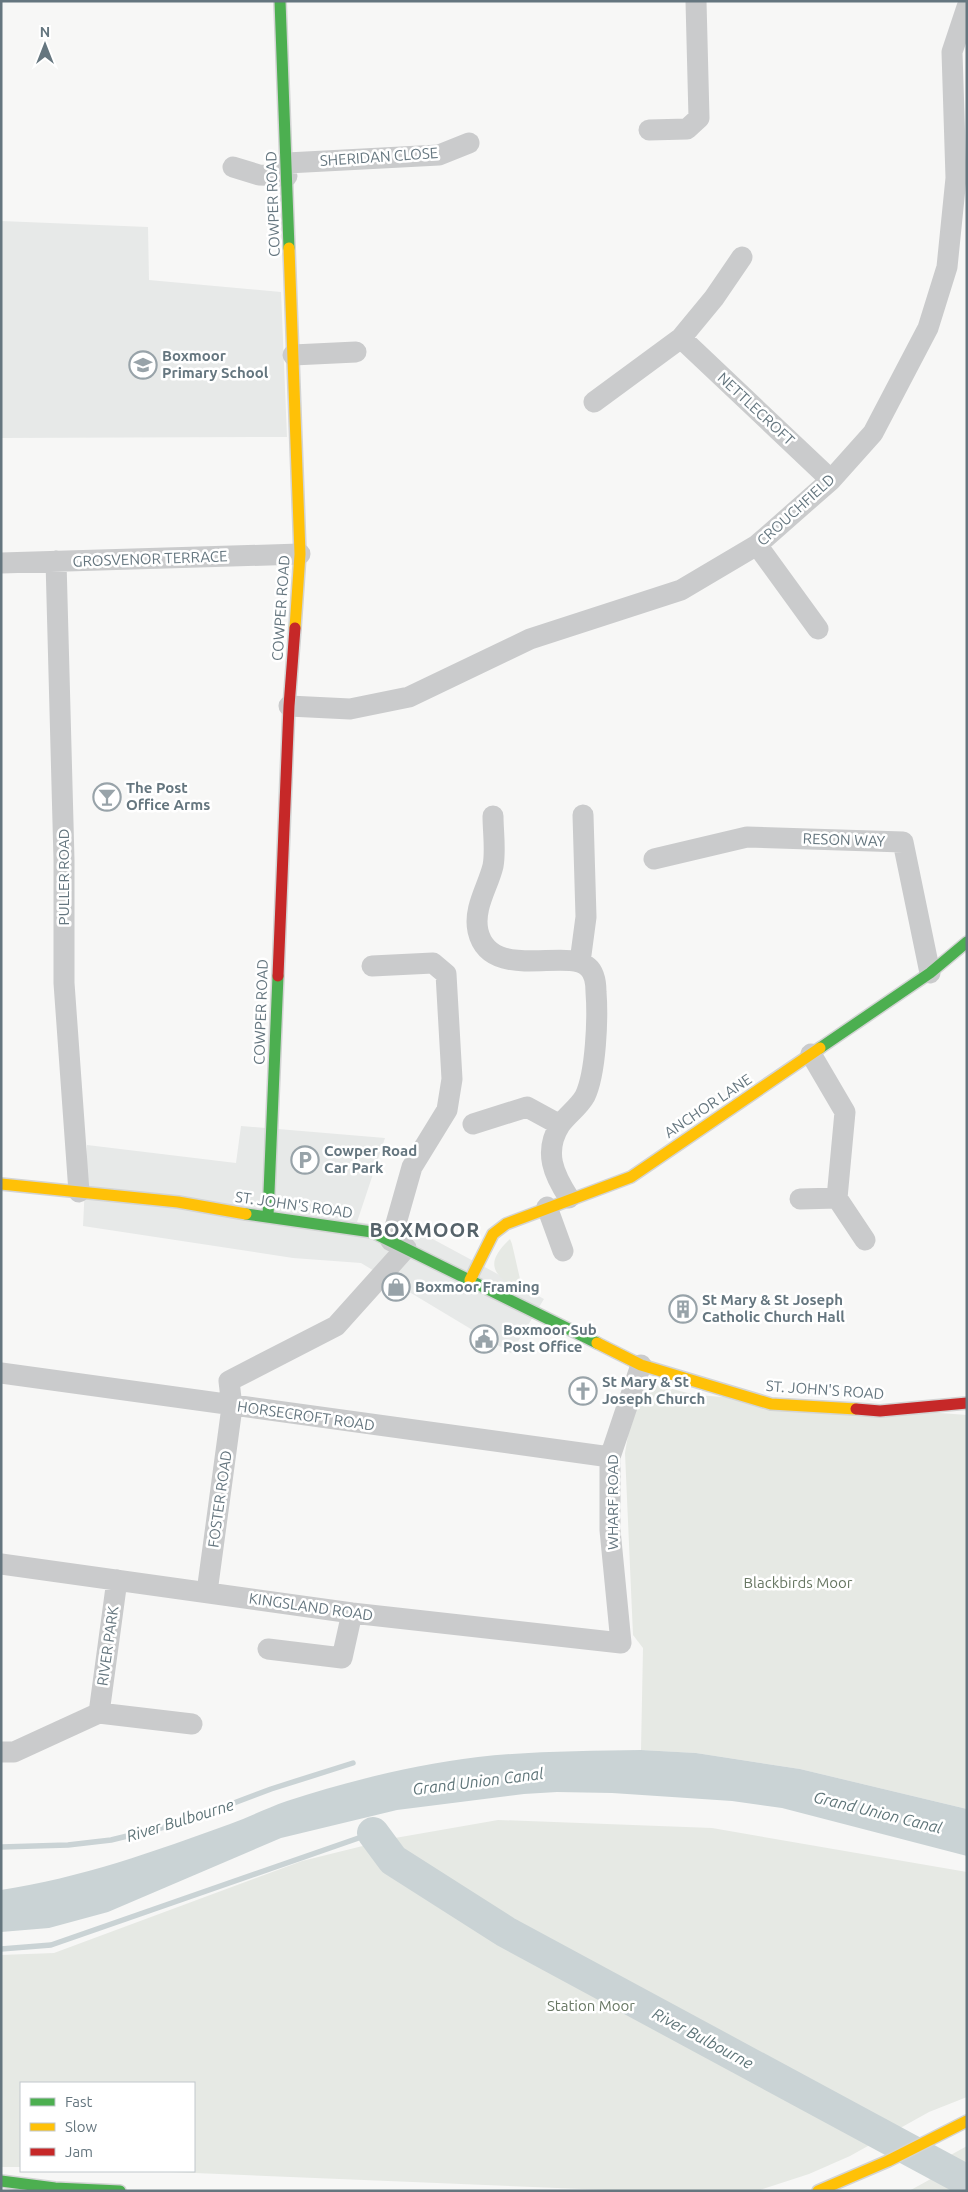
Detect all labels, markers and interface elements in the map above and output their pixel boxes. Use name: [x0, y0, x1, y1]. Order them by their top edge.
north arrow: [20, 20, 70, 70]
text: N: [40, 24, 50, 40]
street label: SHERIDAN CLOSE: [319, 144, 439, 169]
street label: COWPER ROAD: [262, 151, 283, 257]
place label: Boxmoor Primary School: [162, 347, 269, 381]
school or university icon: Boxmoor Primary School: [128, 350, 158, 380]
street label: NETTLECROFT: [714, 369, 799, 449]
street label: CROUCHFIELD: [753, 470, 838, 549]
street label: GROSVENOR TERRACE: [72, 547, 228, 570]
street label: COWPER ROAD: [268, 555, 293, 661]
place label: The Post Office Arms: [126, 779, 210, 813]
bar icon: The Post Office Arms: [92, 782, 122, 812]
street label: PULLER ROAD: [55, 829, 72, 925]
street label: RESON WAY: [802, 830, 886, 849]
street label: COWPER ROAD: [250, 959, 271, 1065]
street label: ANCHOR LANE: [661, 1070, 755, 1141]
place label: Cowper Road Car Park: [324, 1142, 417, 1176]
parking icon: Cowper Road Car Park: [290, 1145, 320, 1175]
street label: ST. JOHN'S ROAD: [234, 1188, 354, 1221]
district label: BOXMOOR: [370, 1218, 480, 1241]
shop icon: Boxmoor Framing: [381, 1272, 411, 1302]
place label: Boxmoor Framing: [415, 1278, 540, 1295]
place label: St Mary & St Joseph Catholic Church Hall: [702, 1291, 845, 1325]
building icon: St Mary & St Joseph Catholic Church Hall: [668, 1294, 698, 1324]
place label: Boxmoor Sub Post Office: [503, 1321, 597, 1355]
public building icon: Boxmoor Sub Post Office: [469, 1324, 499, 1354]
place label: St Mary & St Joseph Church: [602, 1373, 705, 1407]
church icon: St Mary & St Joseph Church: [568, 1376, 598, 1406]
street label: ST. JOHN'S ROAD: [765, 1377, 885, 1402]
street label: HORSECROFT ROAD: [236, 1397, 376, 1434]
street label: FOSTER ROAD: [204, 1449, 235, 1549]
street label: WHARF ROAD: [604, 1454, 621, 1550]
park label: Blackbirds Moor: [744, 1574, 853, 1591]
street label: KINGSLAND ROAD: [248, 1589, 374, 1624]
street label: RIVER PARK: [93, 1605, 122, 1687]
water label: Grand Union Canal: [411, 1764, 545, 1798]
water label: Grand Union Canal: [812, 1787, 945, 1837]
water label: River Bulbourne: [124, 1795, 236, 1845]
park label: Station Moor: [547, 1997, 635, 2014]
water label: River Bulbourne: [650, 2004, 756, 2072]
legend: [20, 2082, 195, 2172]
text: Fast: [65, 2093, 93, 2110]
text: Slow: [65, 2118, 98, 2135]
text: Jam: [65, 2143, 93, 2160]

